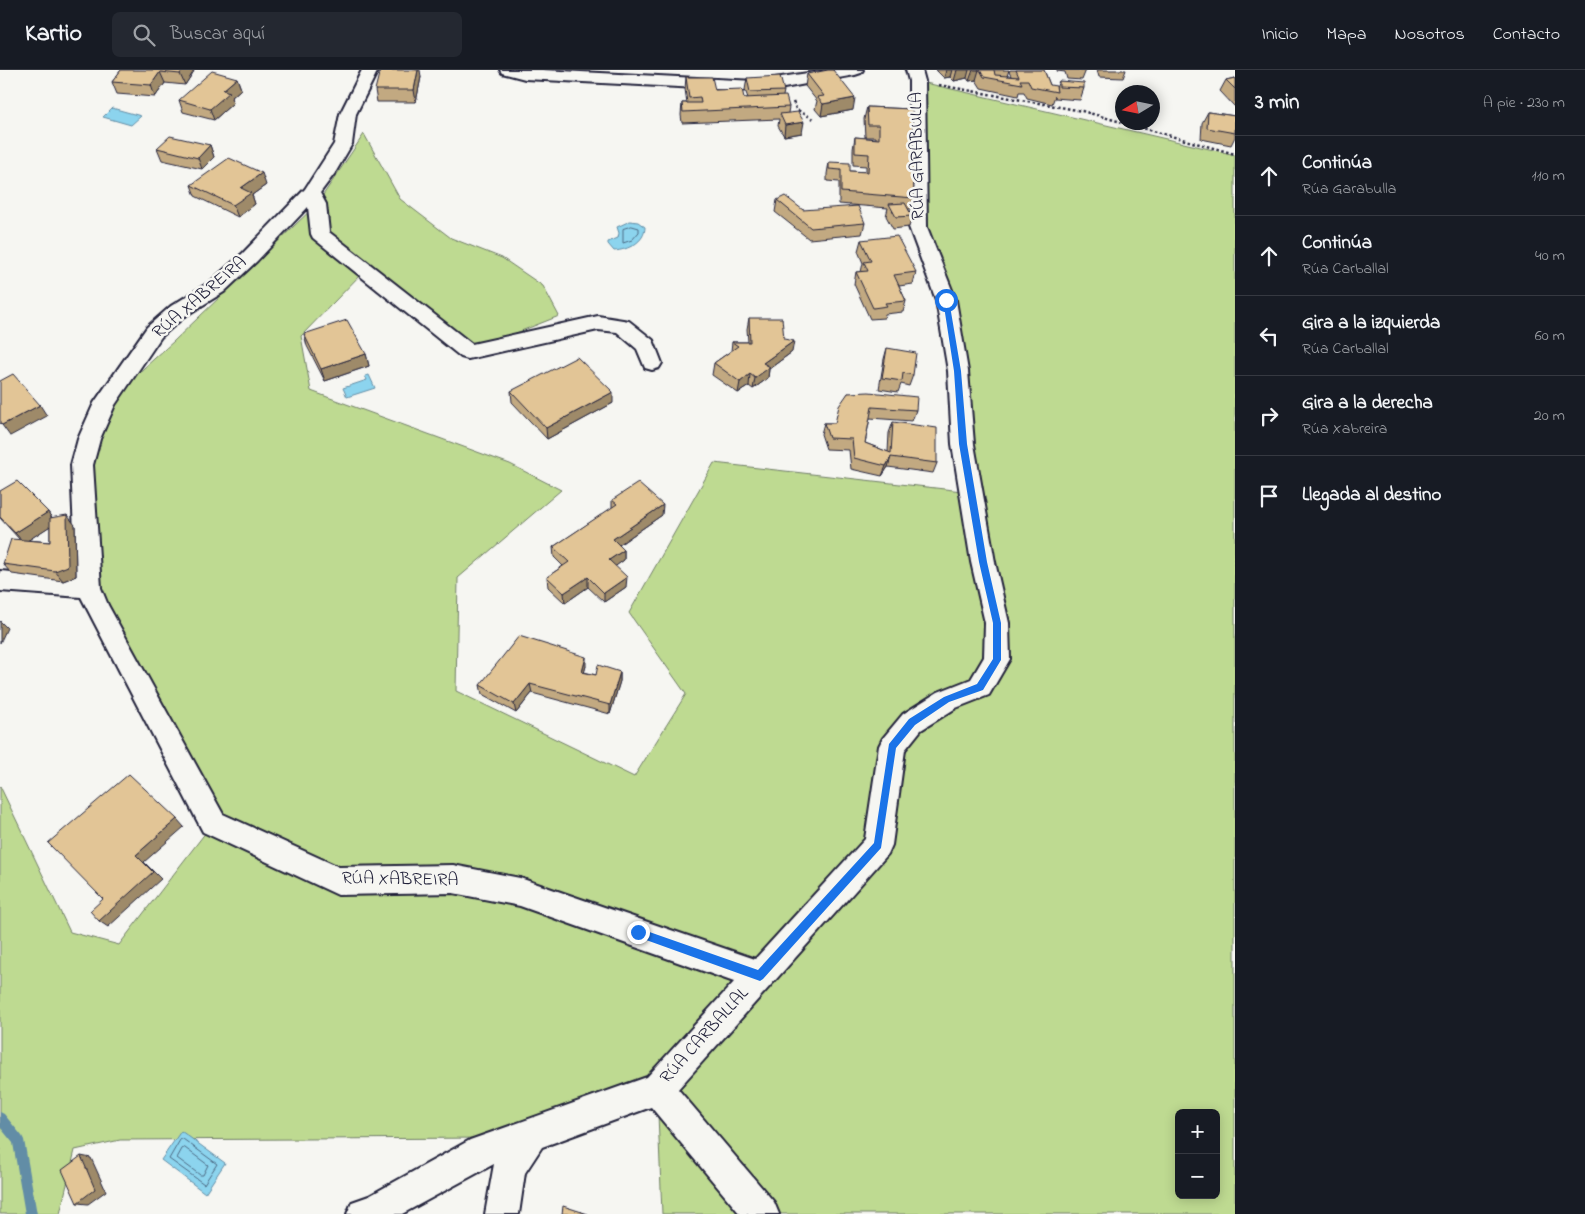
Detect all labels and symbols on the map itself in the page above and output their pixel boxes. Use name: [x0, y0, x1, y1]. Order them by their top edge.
north arrow: [1115, 85, 1160, 130]
street label: RÚA GARABULLA: [904, 92, 932, 220]
street label: RÚA XABREIRA: [147, 251, 253, 345]
route start: [935, 289, 958, 312]
street label: RÚA XABREIRA: [341, 866, 459, 894]
route end: [627, 921, 650, 944]
street label: RÚA CARBALLAL: [654, 982, 756, 1090]

